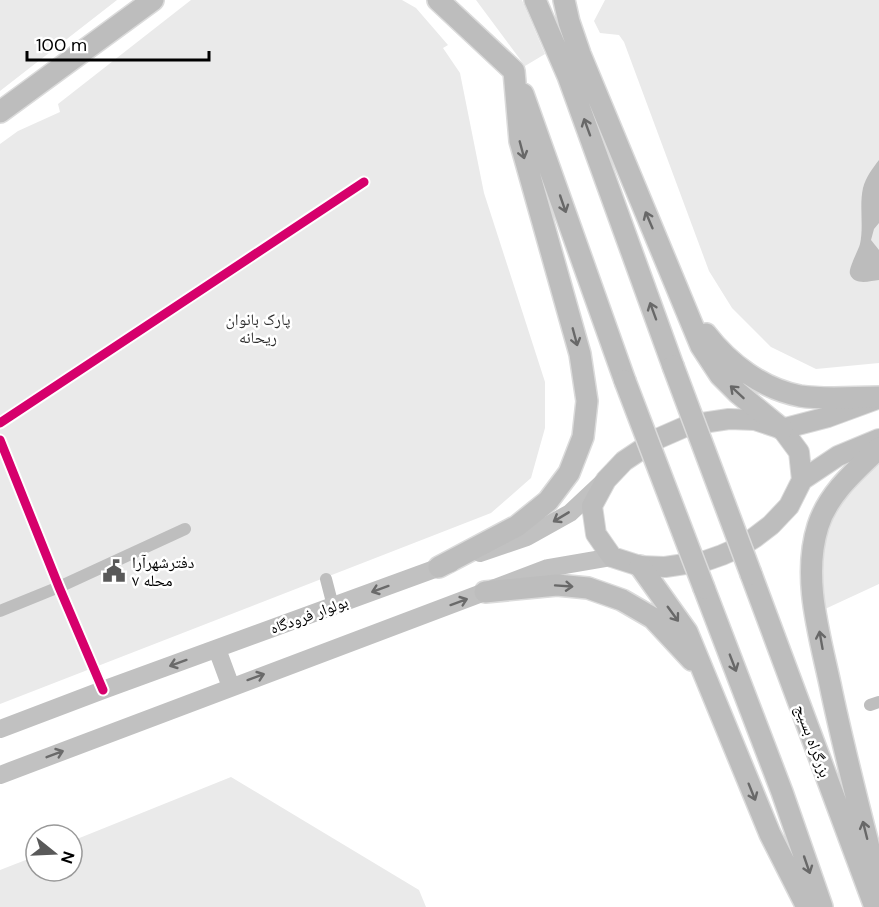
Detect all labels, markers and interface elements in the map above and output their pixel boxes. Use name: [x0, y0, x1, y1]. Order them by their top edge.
scale bar: [27, 24, 208, 62]
text: 100 m: [36, 33, 87, 57]
one-way arrow: [580, 119, 591, 137]
one-way arrow: [517, 140, 529, 159]
one-way arrow: [558, 195, 569, 213]
one-way arrow: [643, 211, 654, 230]
one-way arrow: [647, 302, 658, 320]
park label: پارک بانوان ریحانه: [225, 309, 291, 348]
one-way arrow: [570, 327, 581, 346]
one-way arrow: [730, 385, 745, 399]
one-way arrow: [553, 512, 570, 524]
place label: دفترشهرآرا محله ۷: [132, 552, 194, 591]
public building icon: دفترشهرآرا محله ۷: [101, 558, 127, 584]
one-way arrow: [553, 581, 573, 592]
one-way arrow: [371, 584, 390, 595]
street label: بولوار فرودگاه: [267, 591, 351, 639]
one-way arrow: [449, 596, 468, 607]
one-way arrow: [667, 606, 679, 622]
one-way arrow: [815, 631, 826, 651]
one-way arrow: [728, 653, 739, 671]
one-way arrow: [169, 659, 187, 670]
one-way arrow: [247, 671, 265, 682]
street label: بزرگراه بسیج: [790, 702, 836, 780]
one-way arrow: [45, 748, 63, 759]
one-way arrow: [747, 782, 758, 800]
one-way arrow: [858, 821, 870, 840]
north arrow: [24, 823, 84, 883]
text: N: [56, 849, 80, 866]
one-way arrow: [803, 855, 814, 874]

